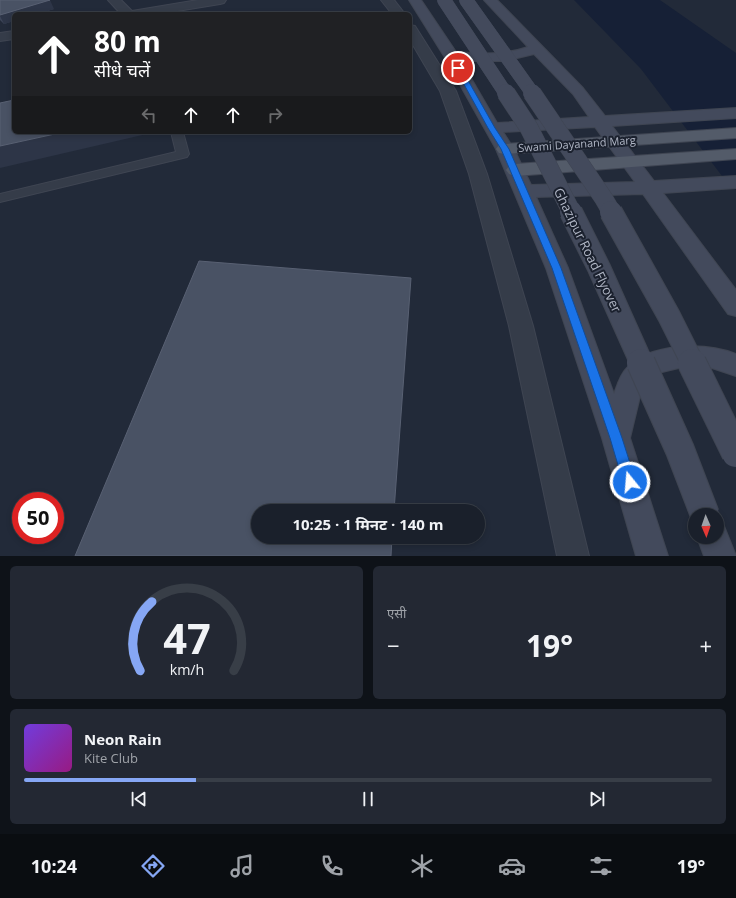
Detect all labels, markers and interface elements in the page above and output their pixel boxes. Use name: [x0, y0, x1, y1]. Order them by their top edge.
text: 80 m: [94, 22, 161, 60]
icon: ahead: [28, 28, 80, 80]
pin: [441, 51, 475, 85]
icon: arrive: [447, 57, 469, 79]
text: सीधे चलें: [94, 58, 150, 82]
icon: left: [138, 104, 160, 126]
icon: ahead: [180, 104, 202, 126]
icon: ahead: [222, 104, 244, 126]
icon: right: [264, 104, 286, 126]
street label: Swami Dayanand Marg: [518, 132, 636, 155]
street label: Ghazipur Road Flyover: [550, 185, 626, 316]
position arrow: [609, 461, 651, 503]
speed limit sign: 50: [12, 492, 64, 544]
north arrow: [688, 508, 724, 544]
map controls: [688, 508, 724, 544]
text: 10:25 · 1 मिनट · 140 m: [292, 514, 444, 534]
text: एसी: [387, 604, 406, 622]
text: 47: [163, 609, 210, 665]
text: 19°: [526, 625, 573, 666]
text: −: [387, 630, 400, 660]
text: +: [699, 630, 712, 660]
text: km/h: [169, 659, 204, 678]
text: Neon Rain: [84, 729, 162, 749]
text: Kite Club: [84, 749, 138, 767]
icon: previous: [128, 788, 150, 810]
icon: pause: [357, 788, 379, 810]
icon: next: [586, 788, 608, 810]
icon: directions: [139, 852, 167, 880]
icon: music: [228, 852, 256, 880]
icon: phone: [318, 852, 346, 880]
icon: climate: [408, 852, 436, 880]
icon: car: [498, 852, 526, 880]
icon: filters: [587, 852, 615, 880]
text: 10:24: [31, 854, 77, 878]
text: 19°: [677, 854, 705, 878]

